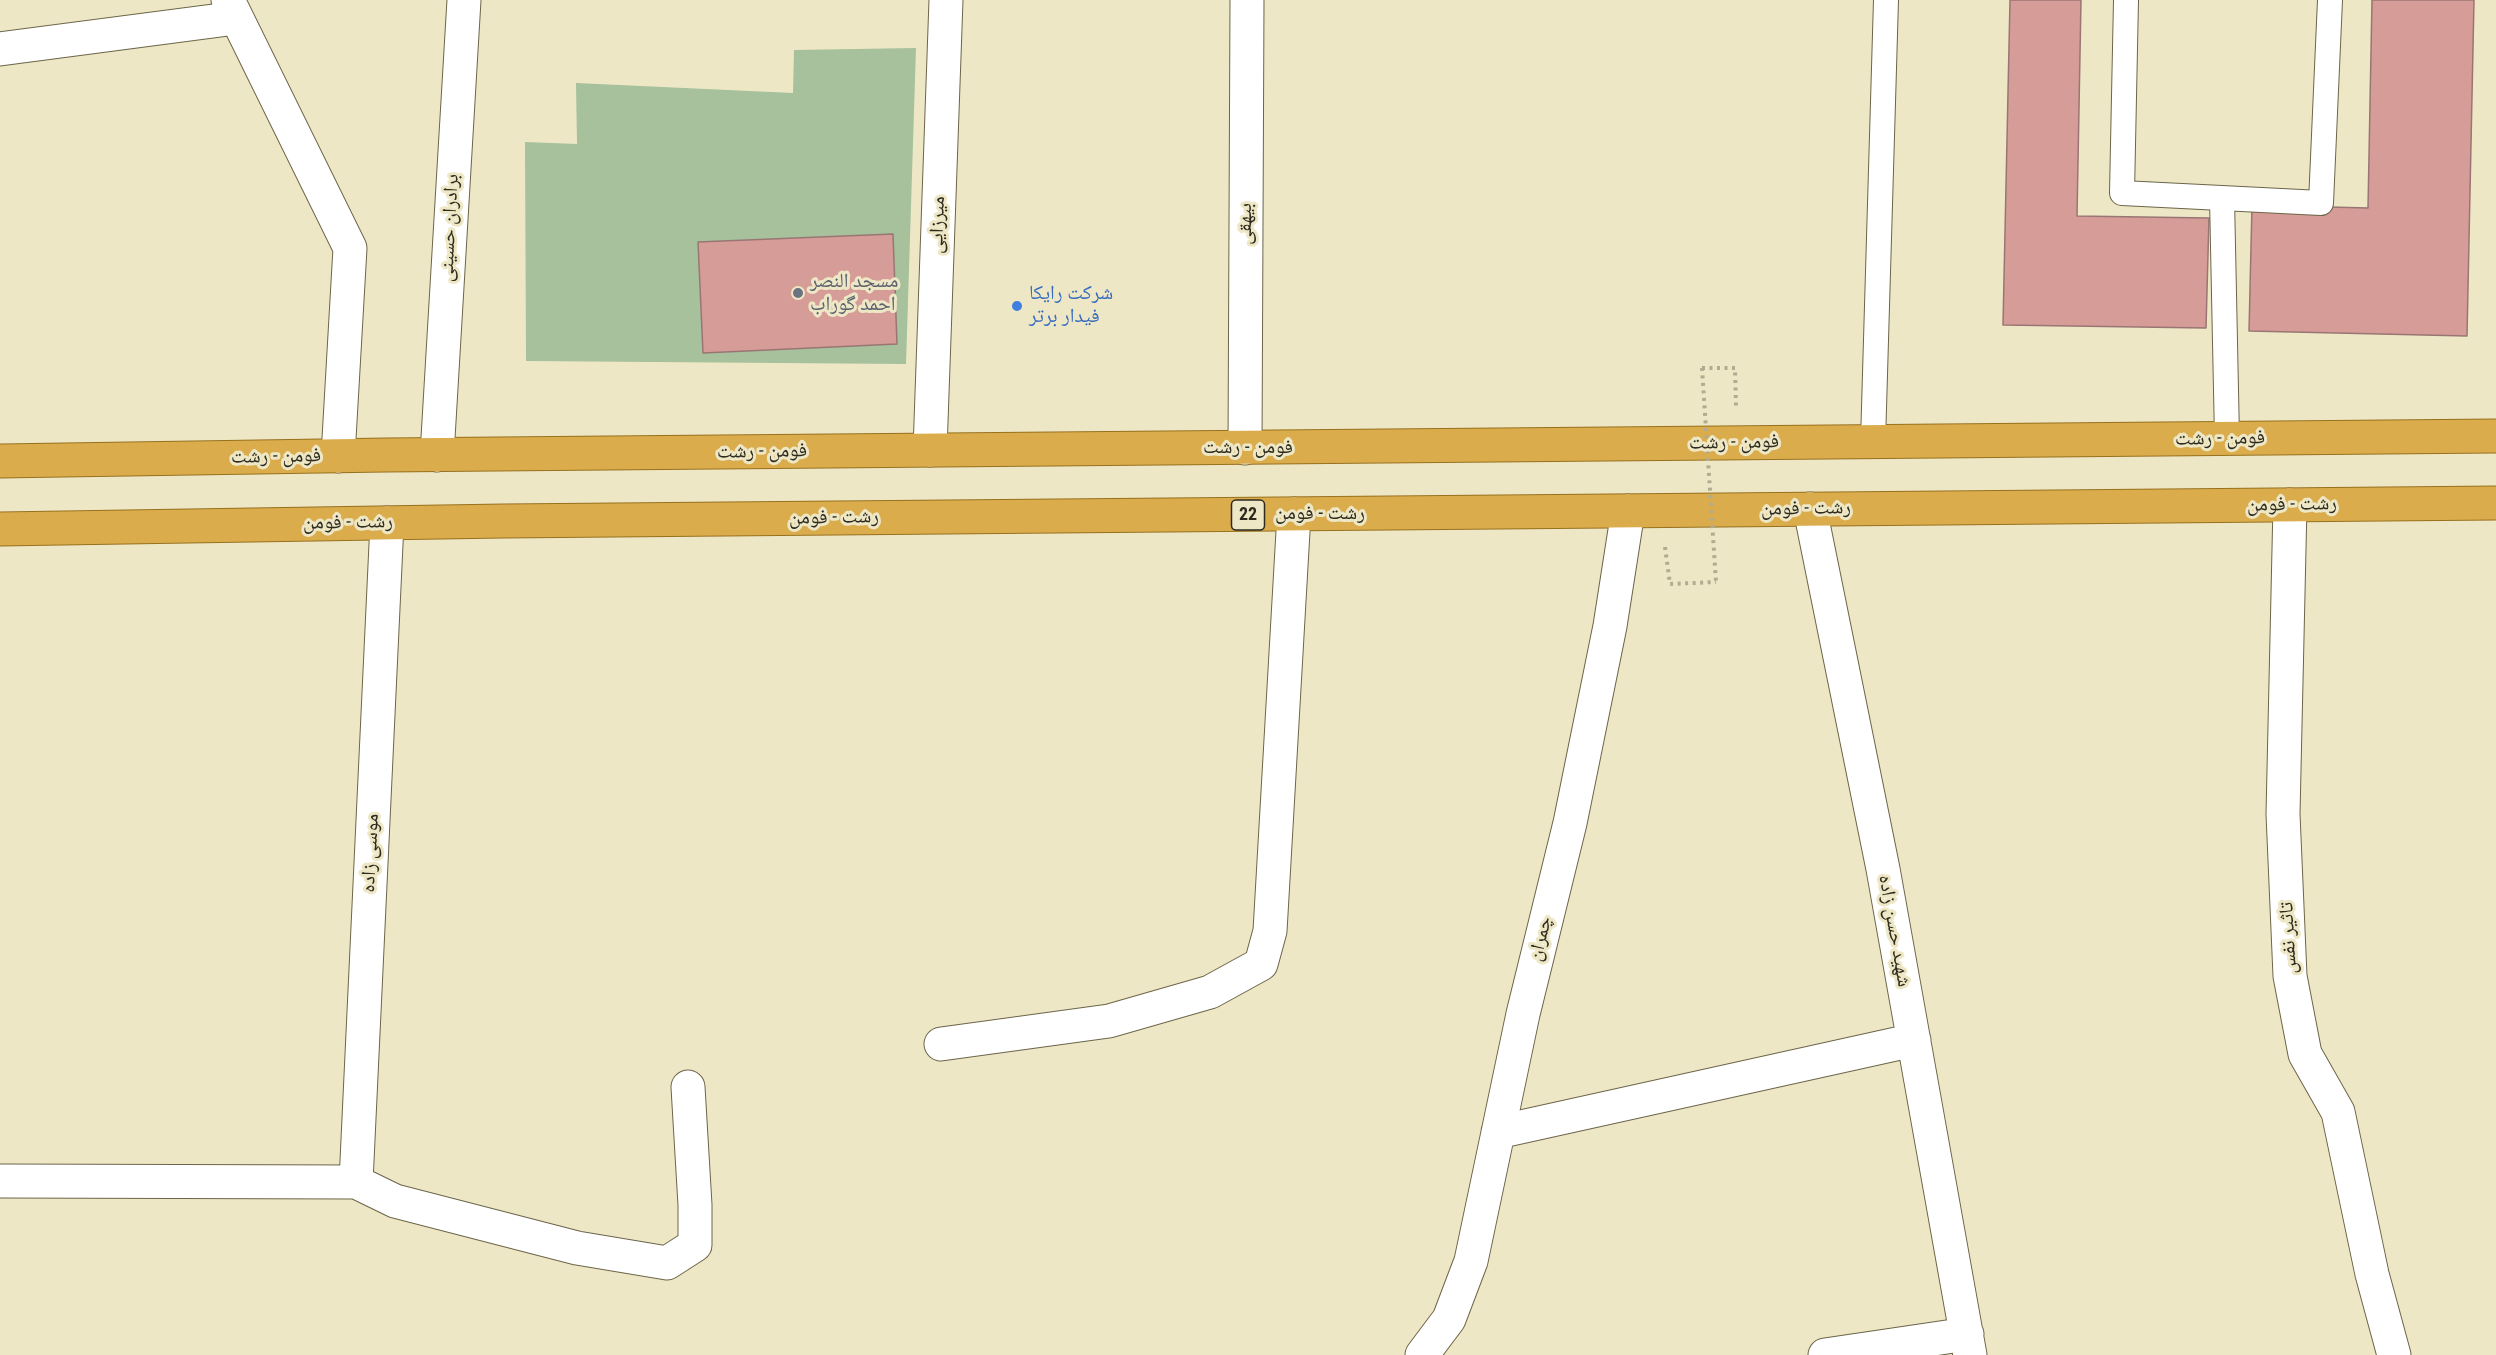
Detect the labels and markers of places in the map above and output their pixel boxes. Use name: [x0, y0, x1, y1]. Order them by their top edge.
place label: مسجد النصر احمد گوراب: [810, 270, 898, 317]
place label: شرکت رایکا فیدار برتر: [1029, 282, 1113, 329]
marker: مسجد النصر احمد گوراب: [791, 286, 805, 300]
marker: شرکت رایکا فیدار برتر: [1010, 299, 1024, 313]

